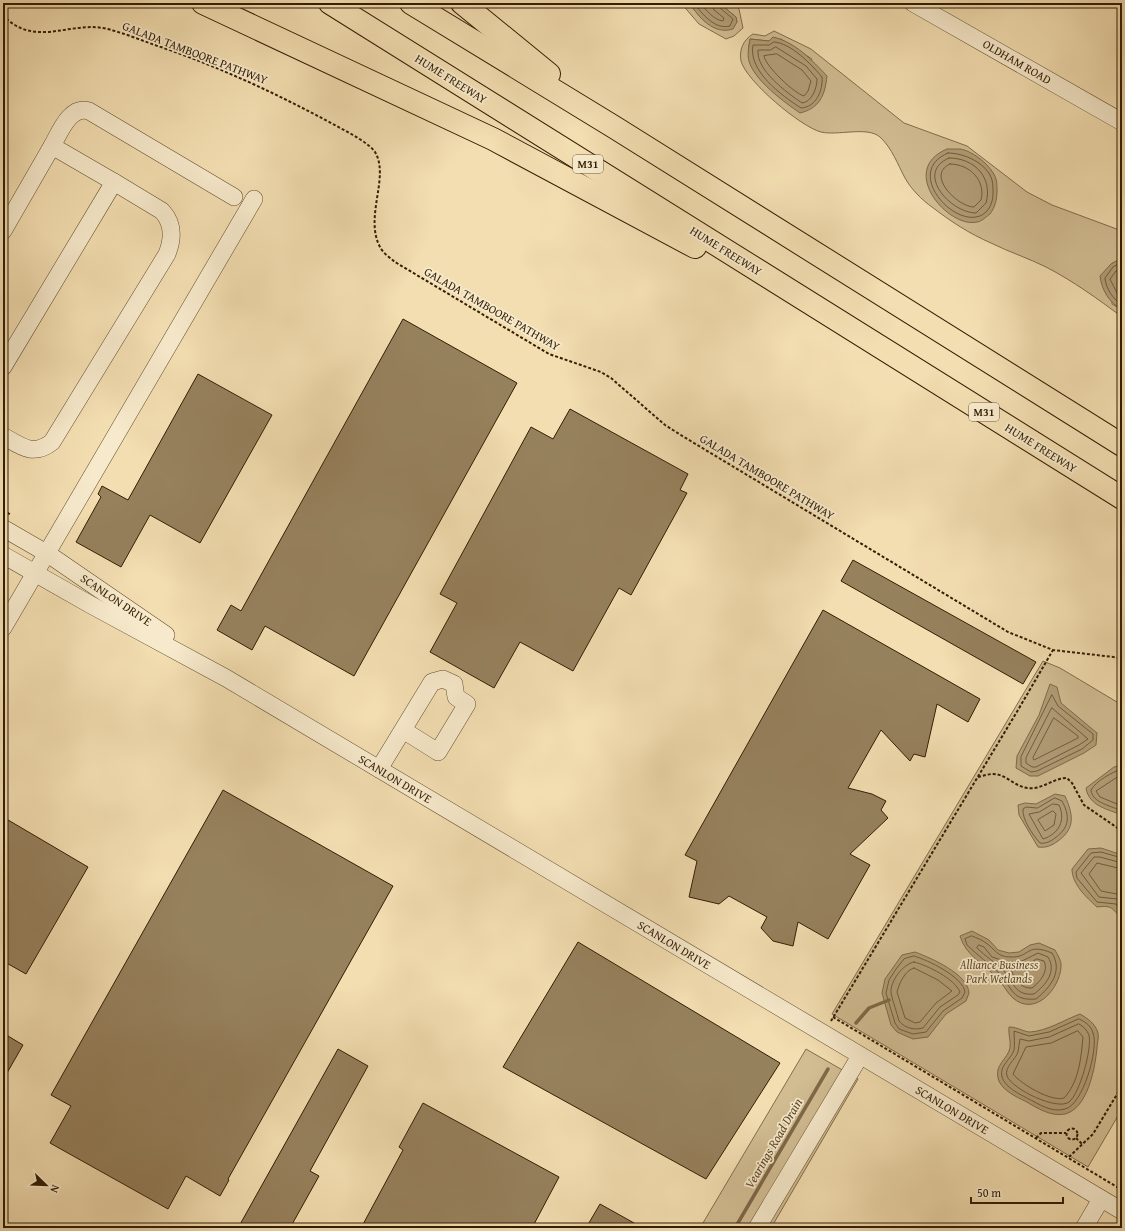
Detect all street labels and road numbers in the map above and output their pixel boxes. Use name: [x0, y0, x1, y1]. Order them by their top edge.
street label: GALADA TAMBOORE PATHWAY: [120, 17, 270, 88]
street label: OLDHAM ROAD: [980, 35, 1055, 88]
street label: HUME FREEWAY: [412, 50, 491, 108]
road number: M31: [573, 155, 603, 173]
street label: HUME FREEWAY: [687, 222, 766, 280]
street label: GALADA TAMBOORE PATHWAY: [421, 263, 563, 355]
road number: M31: [969, 403, 999, 421]
street label: HUME FREEWAY: [1002, 419, 1081, 477]
street label: GALADA TAMBOORE PATHWAY: [697, 430, 838, 524]
street label: SCANLON DRIVE: [77, 569, 155, 630]
street label: SCANLON DRIVE: [355, 750, 435, 807]
street label: SCANLON DRIVE: [634, 916, 714, 973]
street label: SCANLON DRIVE: [912, 1081, 992, 1138]

